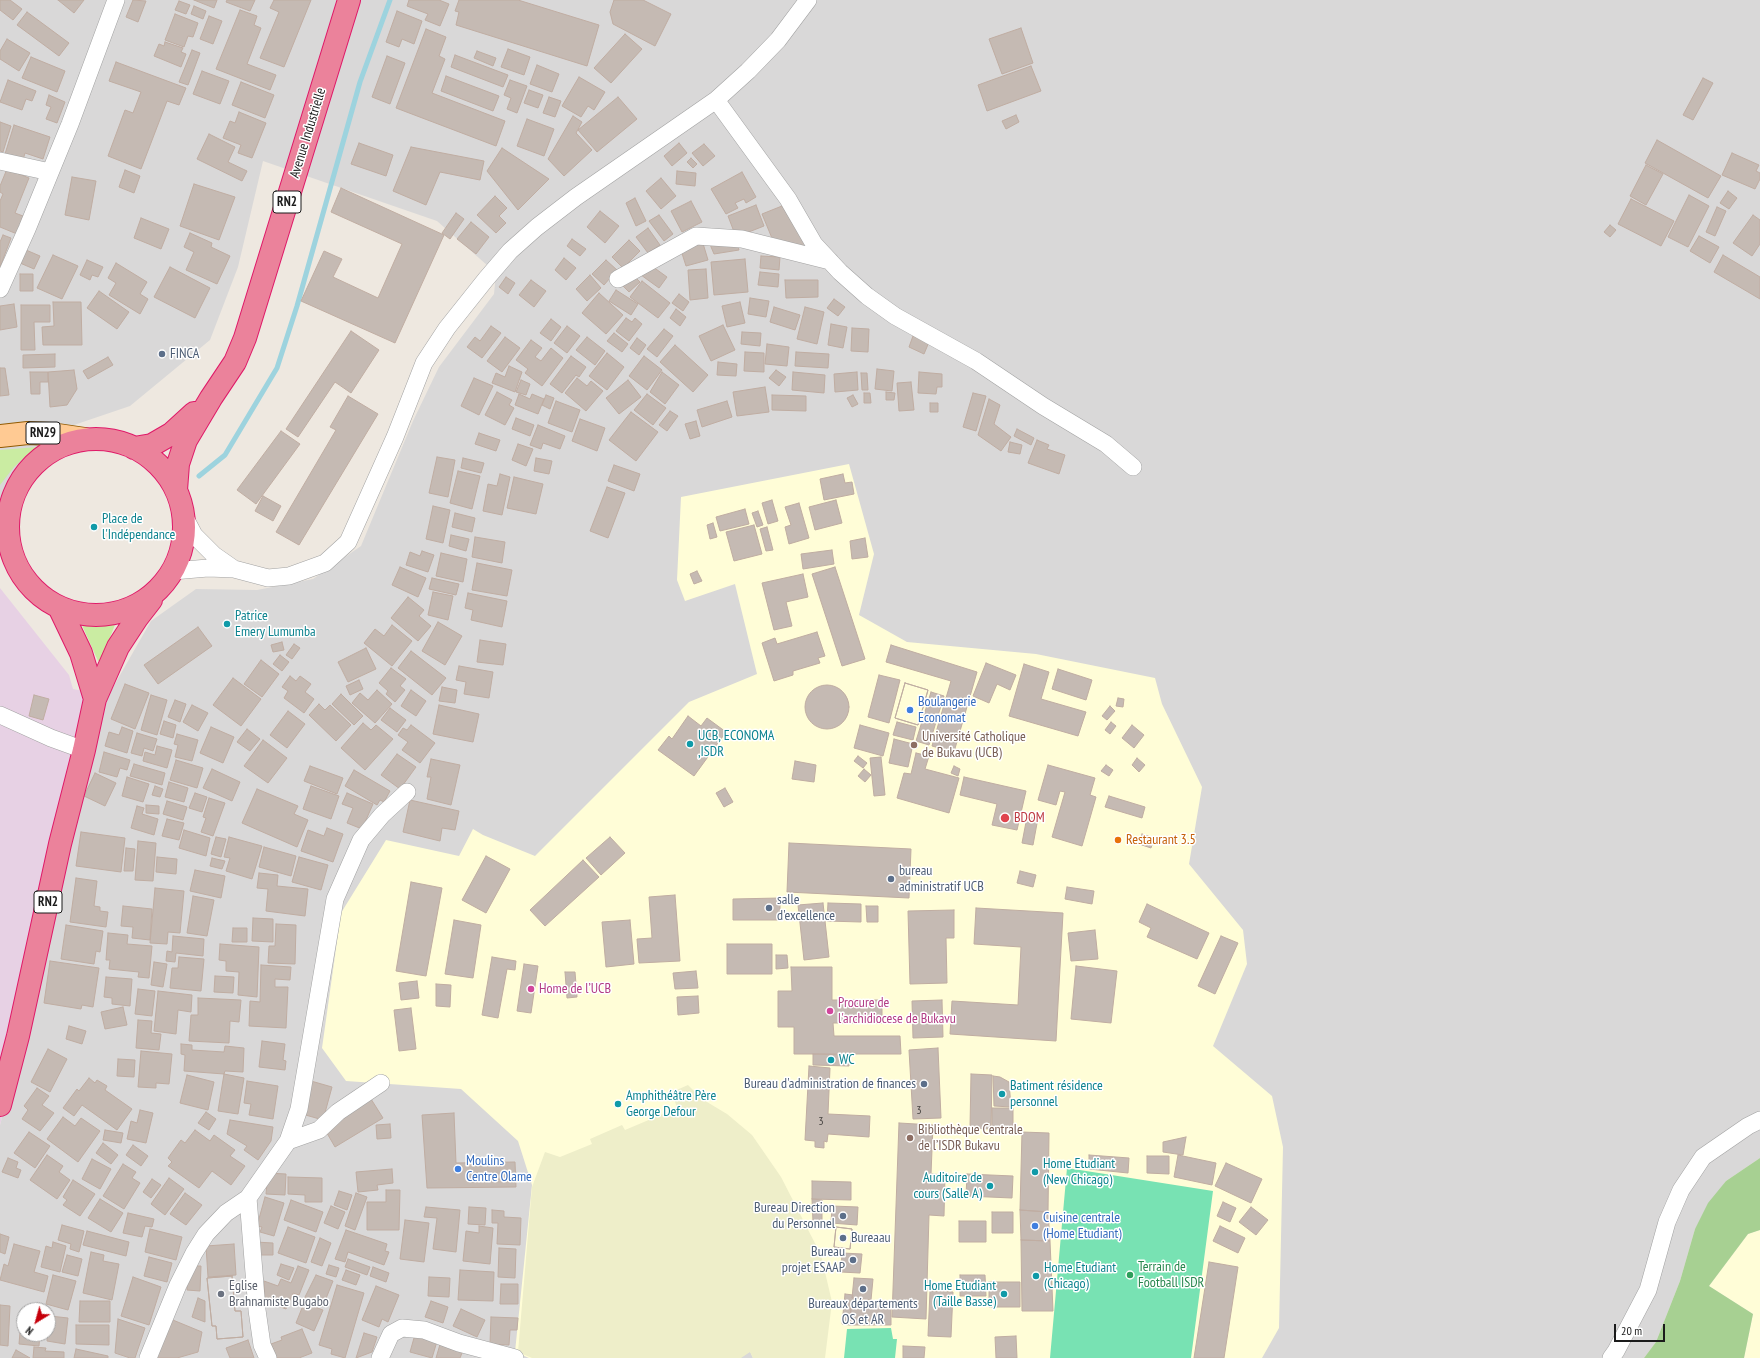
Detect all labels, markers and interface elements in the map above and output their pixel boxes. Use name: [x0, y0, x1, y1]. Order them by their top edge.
street label: Avenue Industrielle: [286, 86, 330, 180]
road number: RN2: [273, 191, 301, 213]
place label: FINCA: [170, 346, 199, 362]
marker: FINCA: [157, 349, 167, 359]
road number: RN29: [26, 422, 60, 444]
place label: Place de l'Indépendance: [102, 511, 175, 544]
marker: Place de l'Indépendance: [89, 522, 99, 532]
place label: Patrice Emery Lumumba: [235, 608, 316, 640]
marker: Patrice Emery Lumumba: [222, 619, 232, 629]
place label: Boulangerie Economat: [918, 694, 976, 726]
marker: Boulangerie Economat: [905, 705, 915, 715]
place label: UCB, ECONOMA ,ISDR: [698, 728, 774, 760]
place label: Université Catholique de Bukavu (UCB): [922, 729, 1026, 762]
marker: UCB, ECONOMA ,ISDR: [685, 739, 695, 749]
marker: Université Catholique de Bukavu (UCB): [909, 740, 919, 750]
place label: BDOM: [1014, 810, 1045, 826]
marker: BDOM: [999, 812, 1011, 824]
place label: Restaurant 3.5: [1126, 832, 1196, 848]
marker: Restaurant 3.5: [1113, 835, 1123, 845]
place label: bureau administratif UCB: [899, 863, 984, 896]
marker: bureau administratif UCB: [886, 874, 896, 884]
road number: RN2: [34, 891, 62, 913]
place label: salle d'excellence: [777, 892, 835, 924]
marker: salle d'excellence: [764, 903, 774, 913]
place label: Home de l’UCB: [539, 981, 611, 997]
marker: Home de l’UCB: [526, 984, 536, 994]
place label: Procure de l'archidiocese de Bukavu: [838, 995, 956, 1028]
marker: Procure de l'archidiocese de Bukavu: [825, 1006, 835, 1016]
place label: WC: [839, 1052, 855, 1068]
marker: WC: [826, 1055, 836, 1065]
place label: Bureau d'administration de finances: [744, 1076, 916, 1092]
place label: Batiment résidence personnel: [1010, 1078, 1103, 1110]
marker: Bureau d'administration de finances: [919, 1079, 929, 1089]
place label: Amphithéâtre Père George Defour: [626, 1088, 716, 1120]
marker: Batiment résidence personnel: [997, 1089, 1007, 1099]
marker: Amphithéâtre Père George Defour: [613, 1099, 623, 1109]
house number: 3: [916, 1104, 922, 1118]
house number: 3: [818, 1115, 824, 1129]
place label: Bibliothèque Centrale de l’ISDR Bukavu: [918, 1122, 1023, 1154]
marker: Bibliothèque Centrale de l’ISDR Bukavu: [905, 1133, 915, 1143]
place label: Moulins Centre Olame: [466, 1153, 532, 1186]
place label: Home Etudiant (New Chicago): [1043, 1156, 1115, 1188]
marker: Moulins Centre Olame: [453, 1164, 463, 1174]
marker: Home Etudiant (New Chicago): [1030, 1167, 1040, 1177]
place label: Auditoire de cours (Salle A): [914, 1170, 982, 1202]
marker: Auditoire de cours (Salle A): [985, 1181, 995, 1191]
place label: Bureau Direction du Personnel: [754, 1200, 835, 1232]
place label: Cuisine centrale (Home Etudiant): [1043, 1210, 1122, 1242]
marker: Bureau Direction du Personnel: [838, 1211, 848, 1221]
marker: Cuisine centrale (Home Etudiant): [1030, 1221, 1040, 1231]
place label: Bureaau: [851, 1230, 891, 1246]
marker: Bureaau: [838, 1233, 848, 1243]
place label: Bureau projet ESAAP: [782, 1244, 845, 1276]
marker: Bureau projet ESAAP: [848, 1255, 858, 1265]
place label: Terrain de Football ISDR: [1138, 1259, 1204, 1292]
place label: Home Etudiant (Chicago): [1044, 1260, 1116, 1292]
marker: Terrain de Football ISDR: [1125, 1270, 1135, 1280]
marker: Home Etudiant (Chicago): [1031, 1271, 1041, 1281]
place label: Eglise Brahnamiste Bugabo: [229, 1278, 329, 1310]
place label: Home Etudiant (Taille Basse): [924, 1278, 996, 1310]
marker: Bureaux départements OS et AR: [858, 1284, 868, 1294]
marker: Eglise Brahnamiste Bugabo: [216, 1289, 226, 1299]
marker: Home Etudiant (Taille Basse): [999, 1289, 1009, 1299]
place label: Bureaux départements OS et AR: [808, 1296, 918, 1328]
north arrow: [16, 1302, 56, 1342]
scale bar: [1616, 1316, 1667, 1342]
text: N: [23, 1323, 36, 1338]
text: 20 m: [1621, 1323, 1642, 1338]

